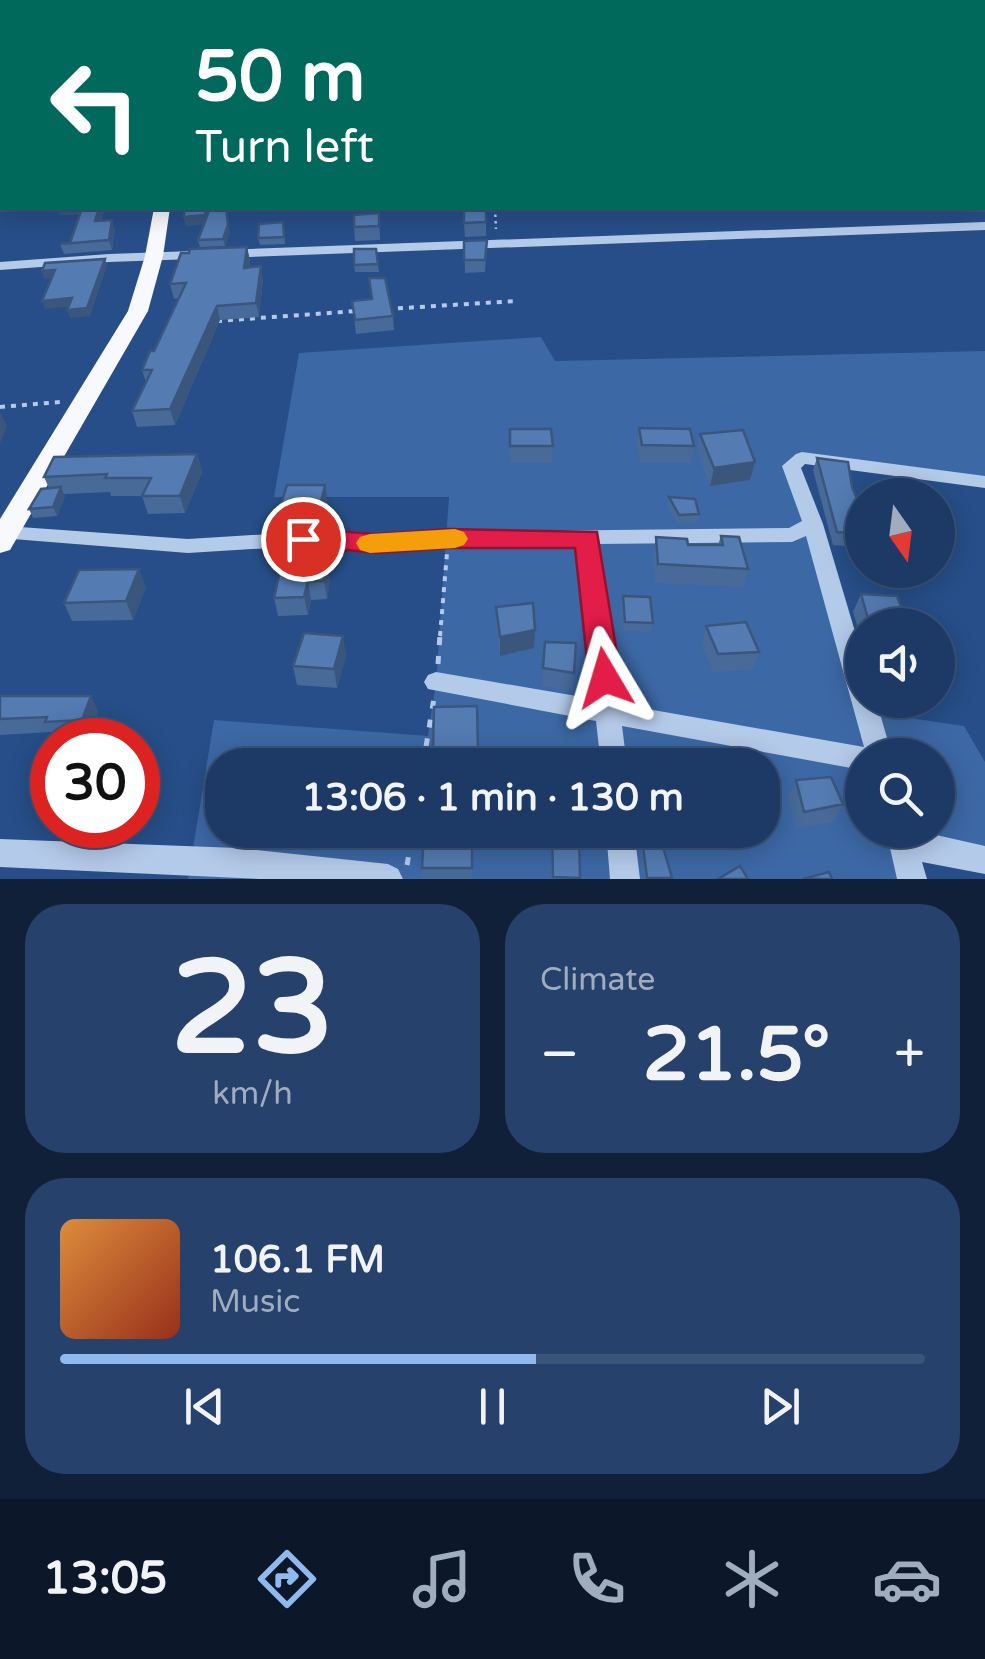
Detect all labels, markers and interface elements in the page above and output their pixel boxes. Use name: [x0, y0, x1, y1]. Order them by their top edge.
text: 50 m: [195, 36, 365, 120]
icon: left: [30, 40, 160, 170]
text: Turn left: [195, 121, 374, 175]
north arrow: [845, 478, 955, 588]
map controls: [845, 478, 955, 848]
pin: [261, 497, 346, 582]
icon: arrive: [276, 512, 331, 567]
button: sound: [845, 608, 955, 718]
position arrow: [553, 626, 657, 730]
speed limit sign: 30: [30, 718, 160, 848]
button: search: [845, 738, 955, 848]
text: 13:06 · 1 min · 130 m: [301, 775, 684, 821]
text: 23: [171, 932, 334, 1088]
text: Climate: [540, 961, 655, 999]
text: 21.5°: [643, 1010, 830, 1100]
text: −: [540, 1022, 579, 1088]
text: +: [894, 1022, 925, 1088]
text: km/h: [212, 1075, 293, 1113]
text: 106.1 FM: [210, 1237, 385, 1283]
text: Music: [210, 1283, 300, 1321]
icon: previous: [177, 1379, 232, 1434]
icon: pause: [465, 1379, 520, 1434]
icon: next: [753, 1379, 808, 1434]
icon: directions: [252, 1544, 322, 1614]
icon: music: [407, 1544, 477, 1614]
icon: phone: [562, 1544, 632, 1614]
icon: climate: [717, 1544, 787, 1614]
icon: car: [872, 1544, 942, 1614]
text: 13:05: [43, 1552, 167, 1606]

